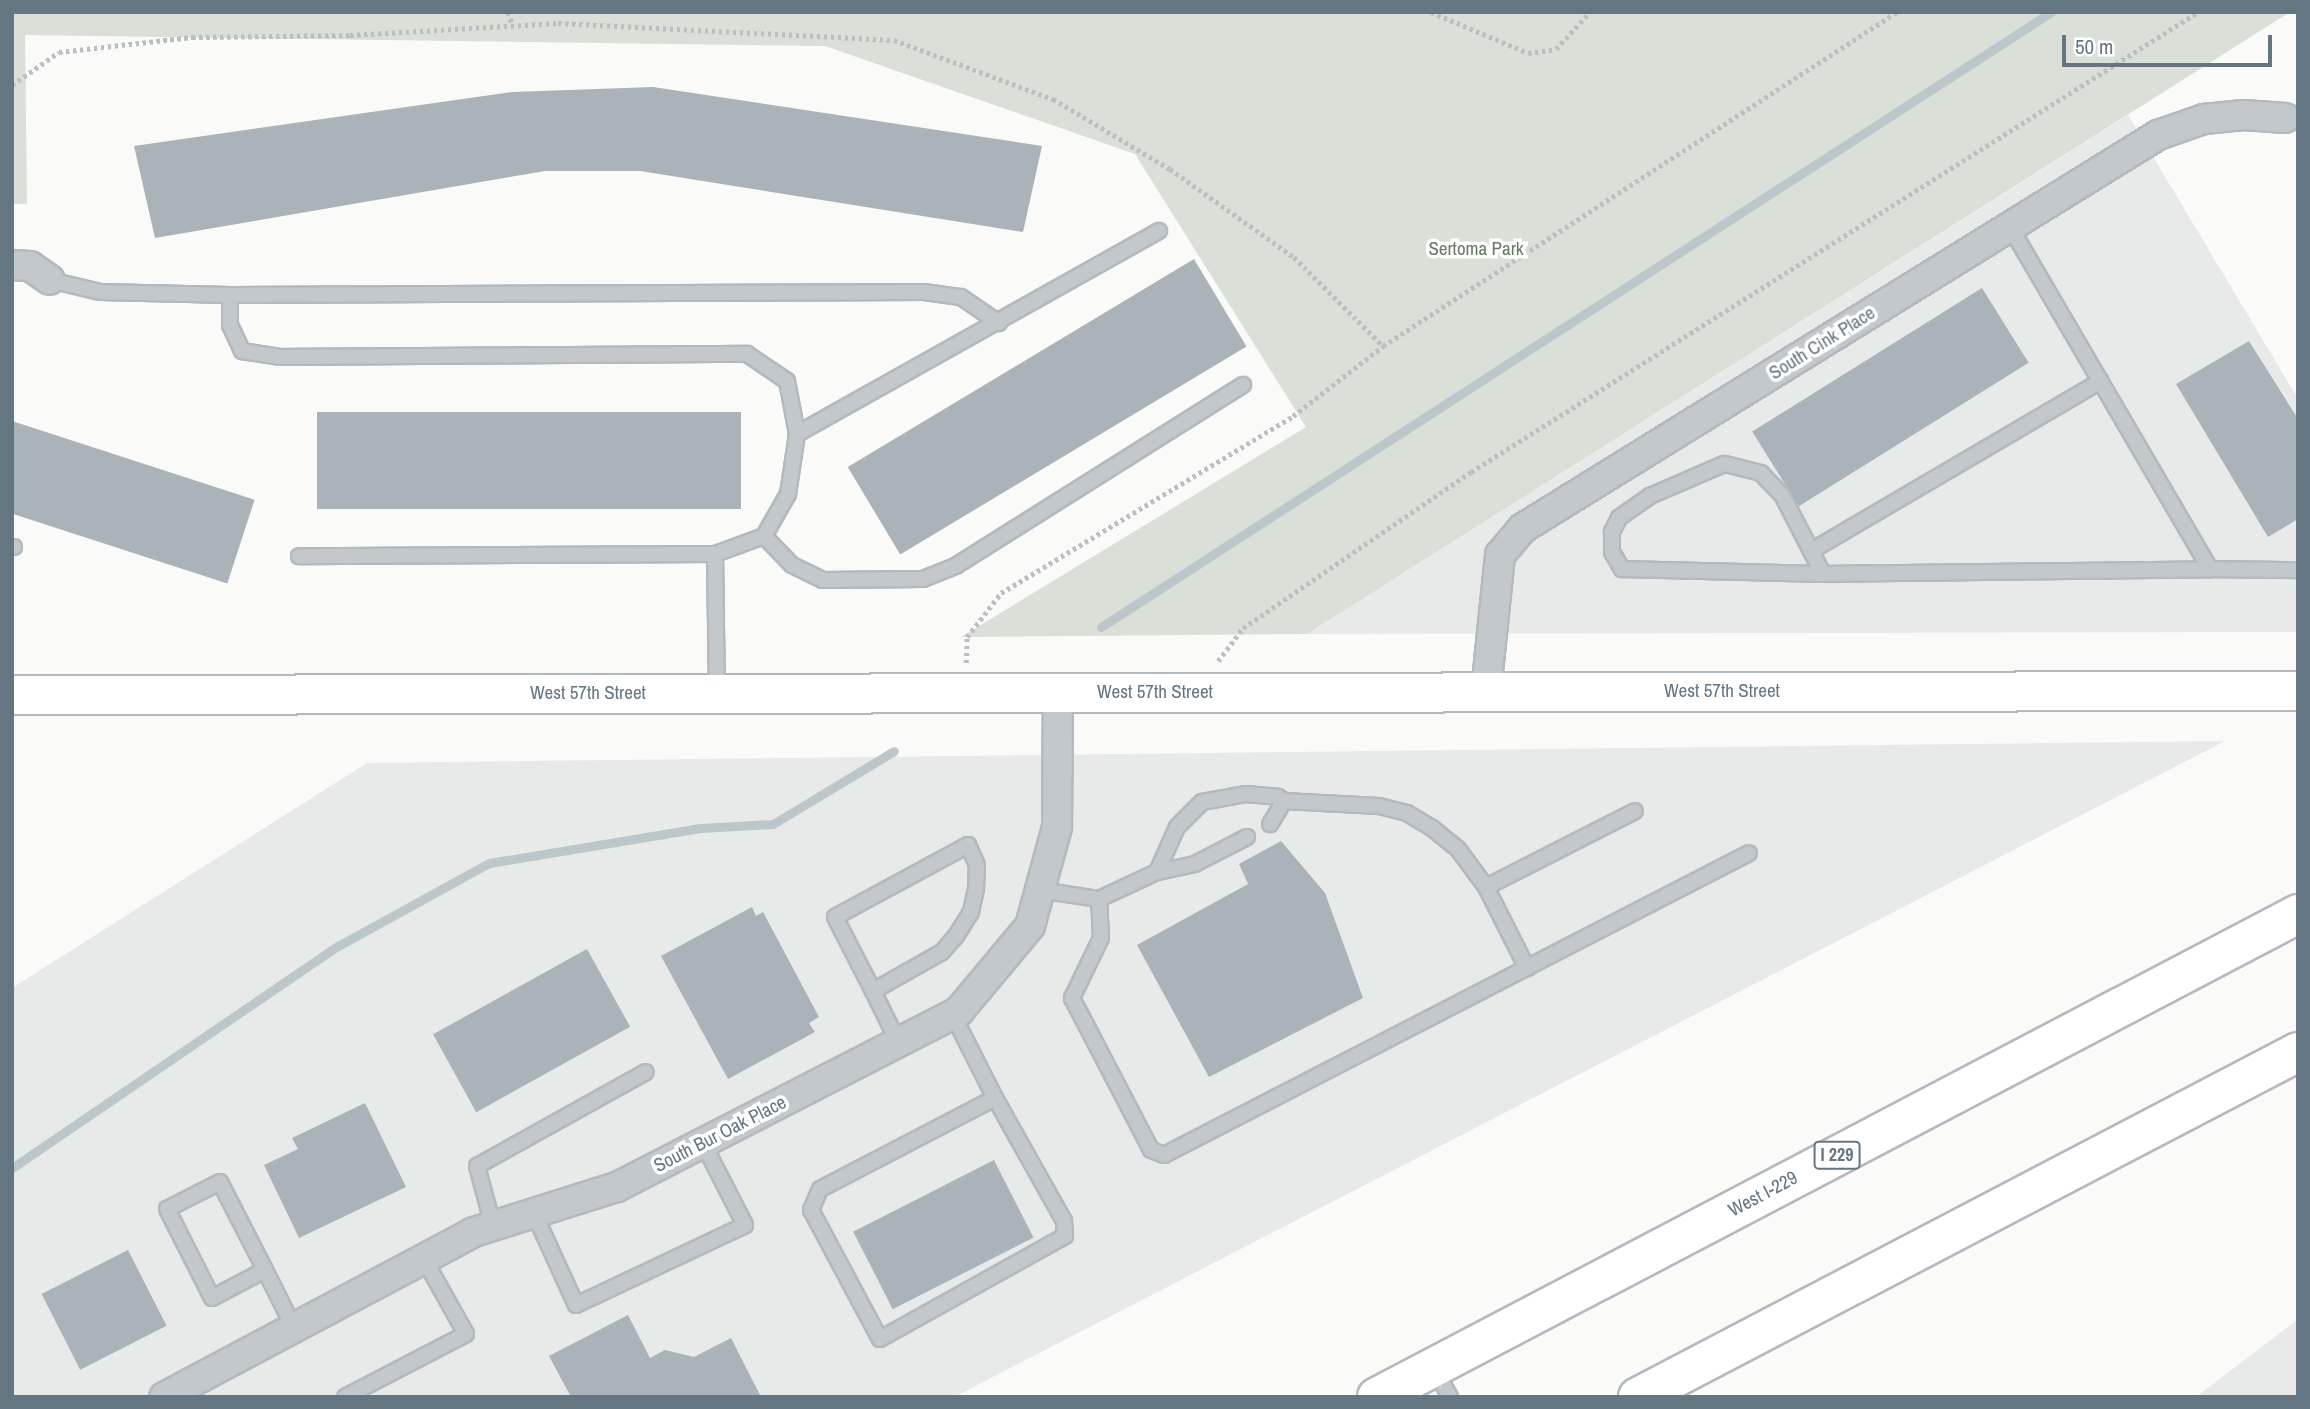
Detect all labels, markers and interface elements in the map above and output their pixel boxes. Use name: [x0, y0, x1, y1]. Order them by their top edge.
scale bar: [2065, 21, 2275, 65]
text: 50 m: [2075, 32, 2113, 61]
park label: Sertoma Park: [1428, 238, 1524, 260]
street label: South Cink Place: [1765, 301, 1879, 385]
street label: West 57th Street: [1664, 680, 1780, 702]
street label: West 57th Street: [1097, 681, 1213, 703]
street label: West 57th Street: [530, 682, 646, 704]
street label: South Bur Oak Place: [650, 1091, 790, 1177]
road number: I 229: [1812, 1140, 1862, 1170]
street label: West I-229: [1725, 1166, 1801, 1222]

